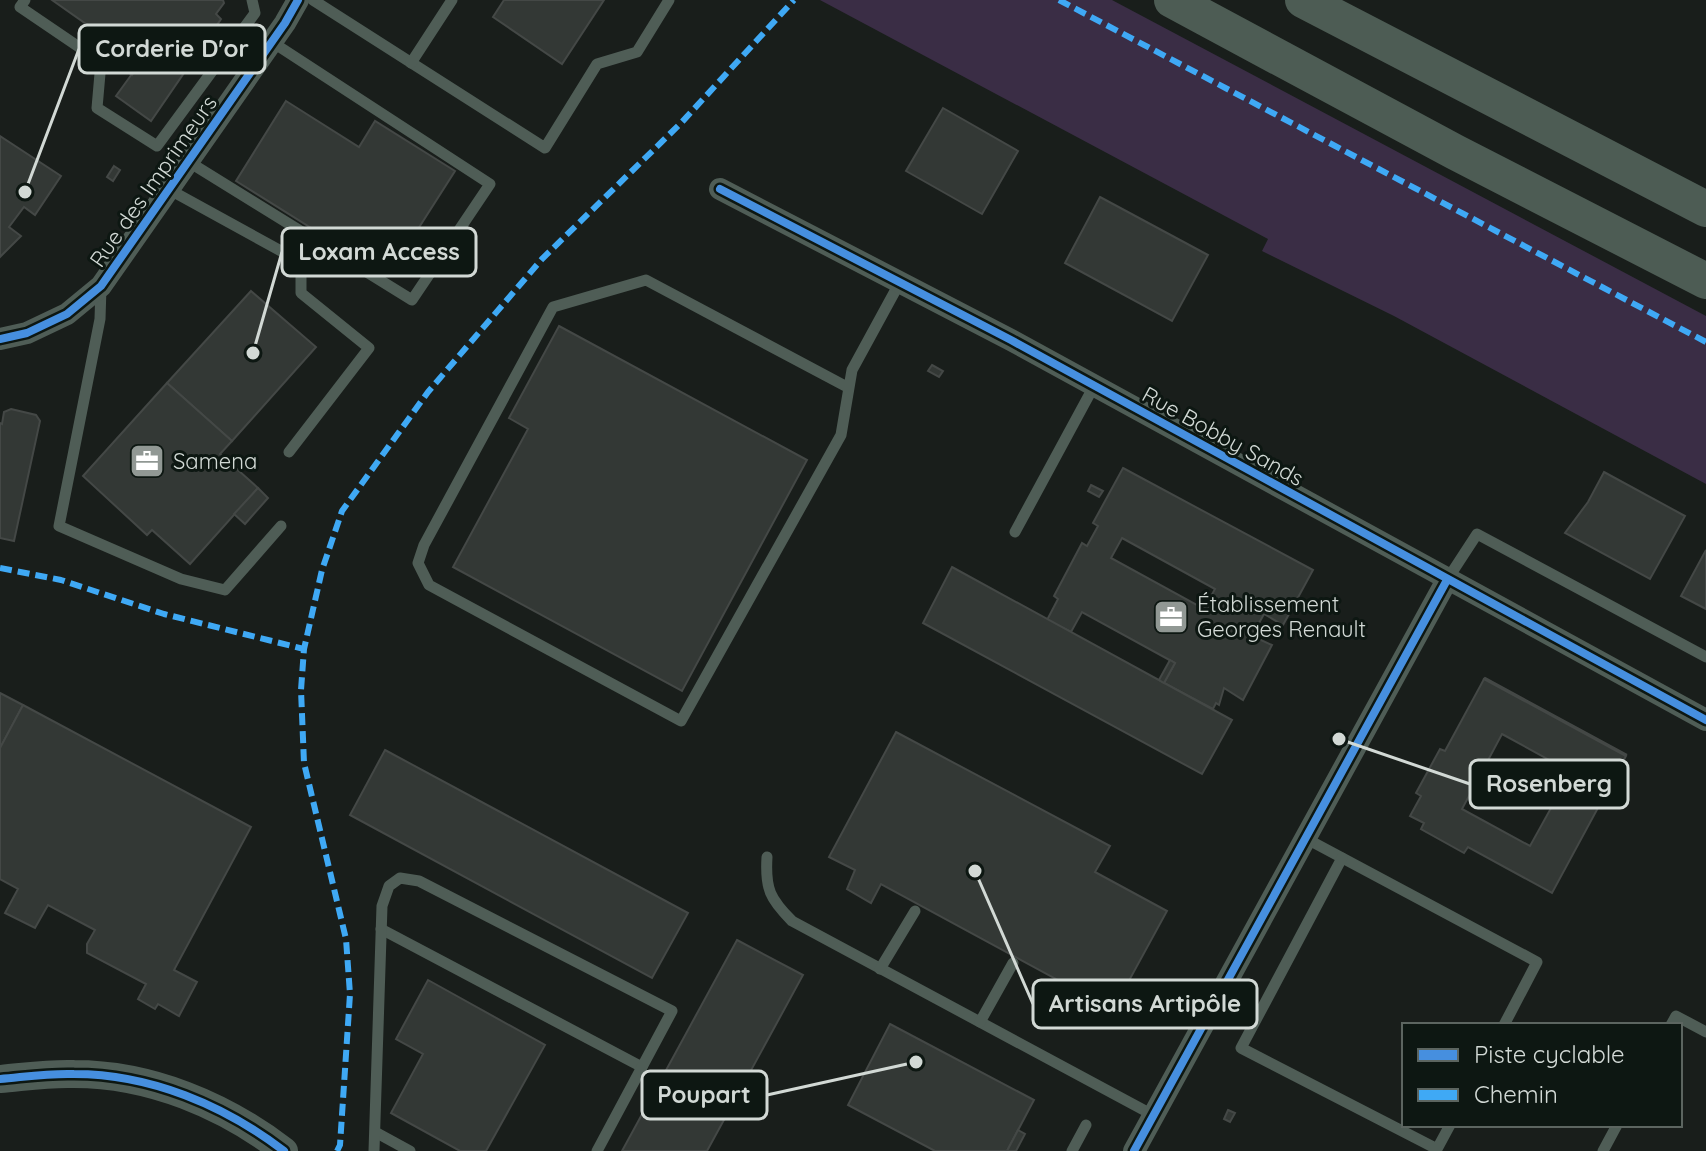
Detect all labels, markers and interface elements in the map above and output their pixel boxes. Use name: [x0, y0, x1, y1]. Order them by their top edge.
callout: Corderie D'or: [79, 25, 265, 73]
text: Corderie D'or: [95, 33, 249, 63]
street label: Rue des Imprimeurs: [83, 90, 223, 272]
callout: Loxam Access: [282, 228, 476, 276]
text: Loxam Access: [298, 236, 460, 266]
street label: Rue Bobby Sands: [1137, 380, 1309, 492]
office icon: Samena: [128, 442, 166, 480]
place label: Samena: [173, 447, 257, 475]
place label: Établissement Georges Renault: [1197, 590, 1366, 643]
office icon: Établissement Georges Renault: [1152, 598, 1190, 636]
callout: Rosenberg: [1470, 760, 1628, 808]
text: Rosenberg: [1486, 768, 1612, 798]
callout: Artisans Artipôle: [1033, 980, 1257, 1028]
text: Artisans Artipôle: [1049, 988, 1241, 1018]
legend: [1402, 1023, 1682, 1127]
text: Piste cyclable: [1474, 1039, 1625, 1069]
callout: Poupart: [642, 1071, 767, 1119]
text: Poupart: [657, 1079, 751, 1109]
text: Chemin: [1474, 1079, 1558, 1109]

